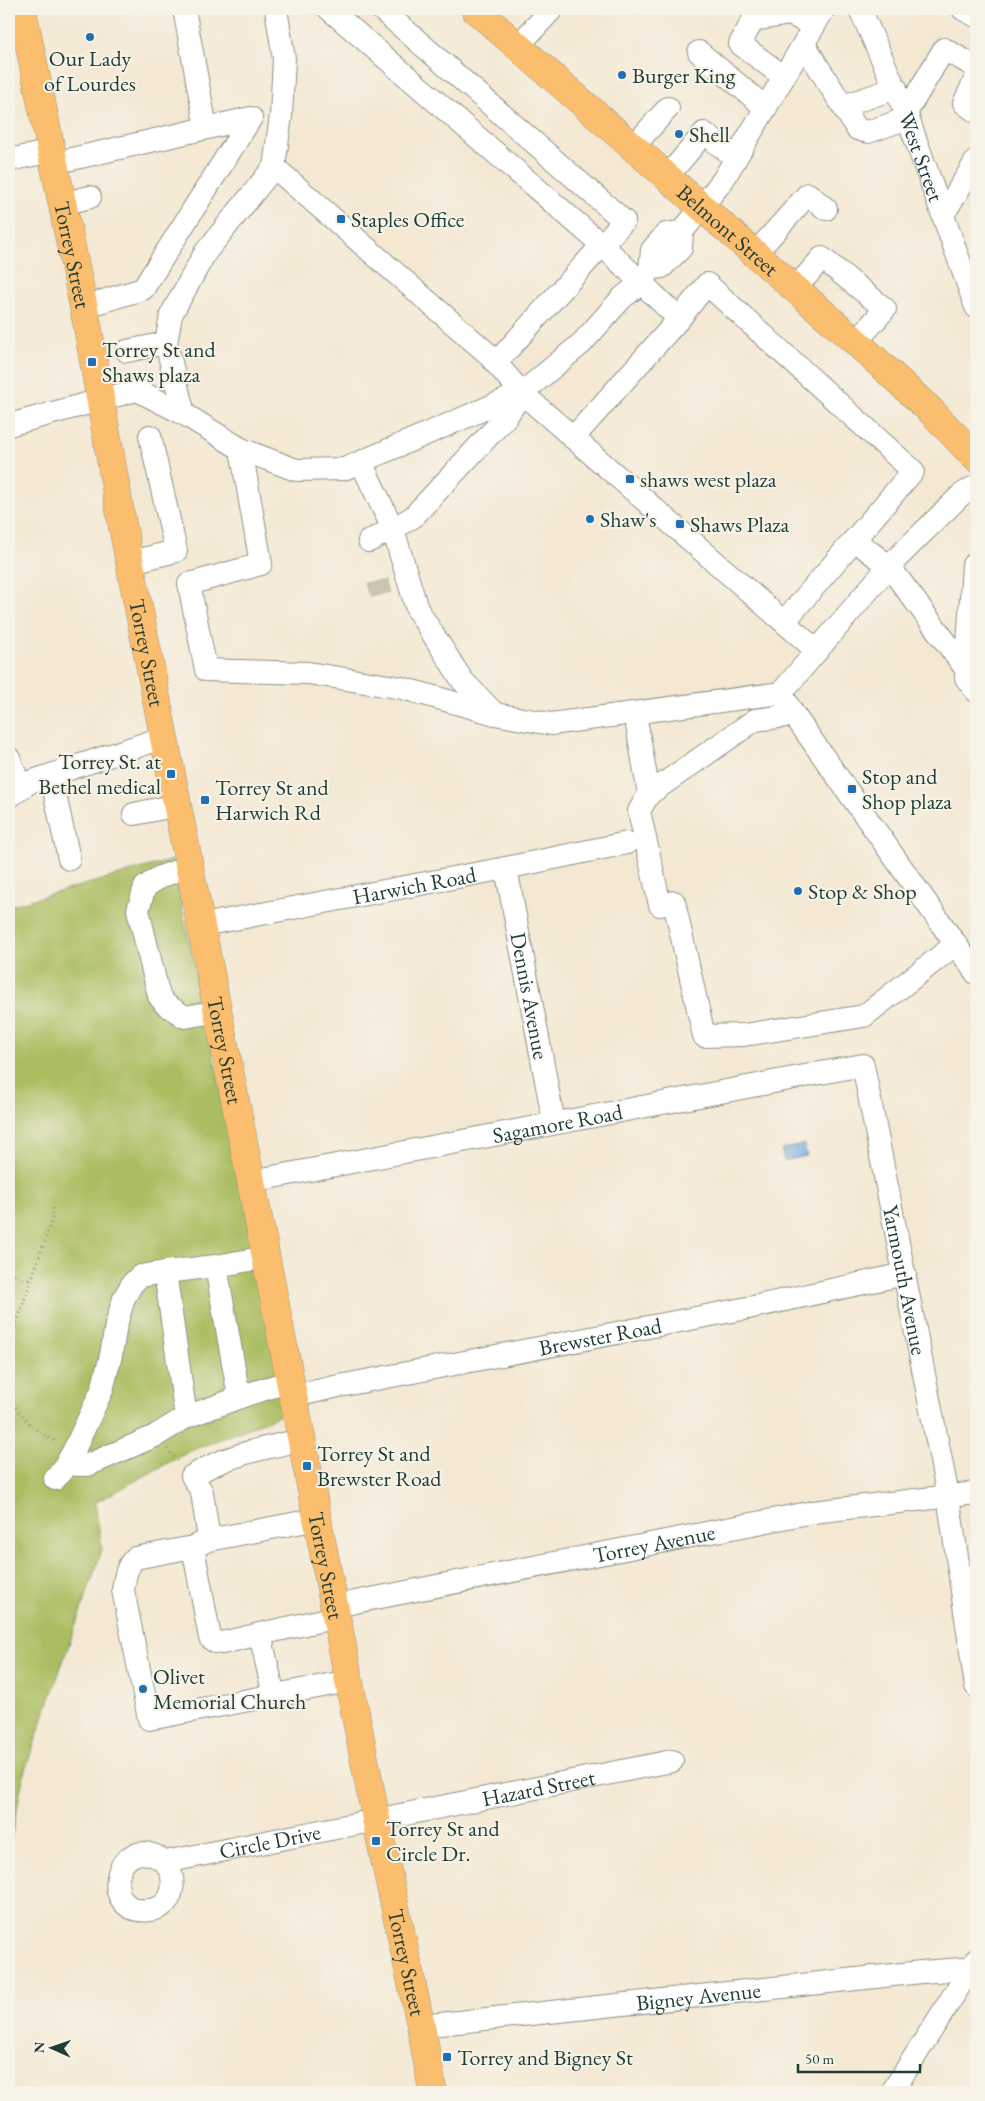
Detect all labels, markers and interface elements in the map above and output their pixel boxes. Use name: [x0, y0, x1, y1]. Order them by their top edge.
marker: Our Lady of Lourdes: [84, 31, 96, 43]
place label: Our Lady of Lourdes: [44, 44, 136, 98]
place label: Burger King: [632, 61, 736, 90]
marker: Burger King: [616, 69, 628, 81]
street label: West Street: [892, 108, 951, 206]
place label: Shell: [689, 120, 730, 149]
marker: Shell: [673, 128, 685, 140]
street label: Belmont Street: [671, 178, 785, 283]
street label: Torrey Street: [47, 199, 98, 311]
place label: Staples Office: [351, 205, 465, 234]
marker: Staples Office: [335, 213, 347, 225]
place label: Torrey St and Shaws plaza: [102, 335, 217, 389]
marker: Torrey St and Shaws plaza: [86, 356, 98, 368]
place label: shaws west plaza: [640, 465, 777, 494]
marker: shaws west plaza: [624, 473, 636, 485]
place label: Shaw's: [600, 505, 656, 534]
place label: Shaws Plaza: [690, 510, 790, 539]
marker: Shaw's: [584, 513, 596, 525]
marker: Shaws Plaza: [674, 518, 686, 530]
street label: Torrey Street: [122, 597, 172, 709]
place label: Torrey St. at Bethel medical: [38, 747, 161, 801]
place label: Stop and Shop plaza: [862, 762, 952, 816]
marker: Torrey St. at Bethel medical: [165, 768, 177, 780]
place label: Torrey St and Harwich Rd: [215, 773, 330, 827]
marker: Stop and Shop plaza: [846, 783, 858, 795]
marker: Torrey St and Harwich Rd: [199, 794, 211, 806]
street label: Harwich Road: [350, 860, 479, 911]
place label: Stop & Shop: [808, 877, 917, 906]
marker: Stop & Shop: [792, 885, 804, 897]
street label: Dennis Avenue: [503, 930, 556, 1062]
street label: Torrey Street: [200, 994, 250, 1107]
street label: Sagamore Road: [490, 1097, 626, 1150]
street label: Yarmouth Avenue: [876, 1203, 934, 1358]
street label: Brewster Road: [536, 1311, 665, 1363]
place label: Torrey St and Brewster Road: [317, 1439, 442, 1493]
marker: Torrey St and Brewster Road: [301, 1460, 313, 1472]
street label: Torrey Street: [301, 1509, 351, 1622]
street label: Torrey Avenue: [590, 1518, 718, 1570]
place label: Olivet Memorial Church: [153, 1662, 306, 1716]
marker: Olivet Memorial Church: [137, 1683, 149, 1695]
street label: Hazard Street: [480, 1763, 598, 1813]
place label: Torrey St and Circle Dr.: [386, 1814, 501, 1868]
street label: Circle Drive: [217, 1817, 323, 1866]
marker: Torrey St and Circle Dr.: [370, 1835, 382, 1847]
street label: Torrey Street: [381, 1906, 432, 2019]
street label: Bigney Avenue: [635, 1975, 763, 2018]
north arrow: [28, 2024, 78, 2074]
text: N: [30, 2041, 48, 2054]
scale bar: [798, 2041, 920, 2073]
place label: Torrey and Bigney St: [457, 2043, 633, 2072]
text: 50 m: [805, 2049, 834, 2068]
marker: Torrey and Bigney St: [441, 2051, 453, 2063]

